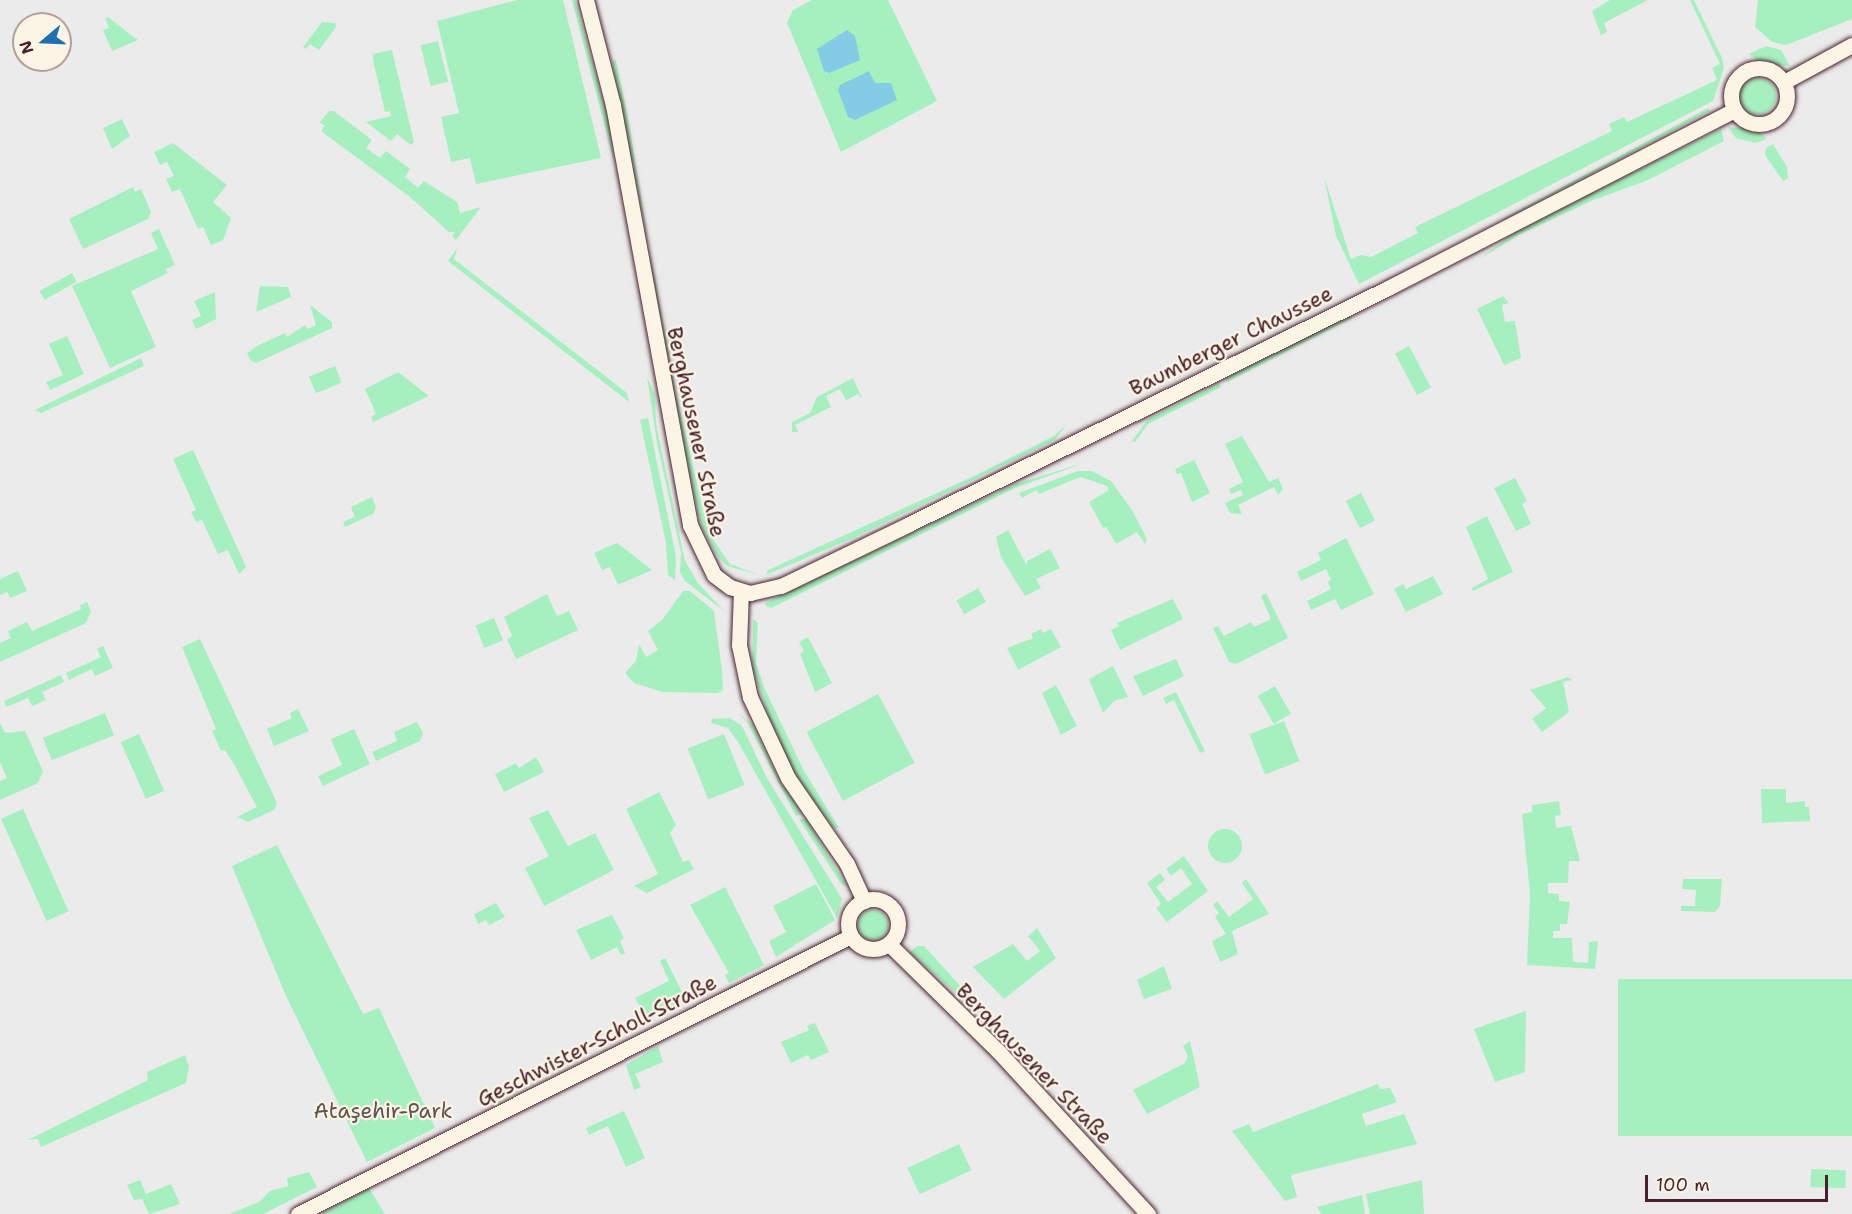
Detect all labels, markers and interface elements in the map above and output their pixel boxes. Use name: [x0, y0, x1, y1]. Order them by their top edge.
north arrow: [12, 12, 72, 72]
text: N: [14, 38, 38, 57]
street label: Baumberger Chaussee: [1125, 281, 1337, 401]
street label: Berghausener Straße: [661, 325, 731, 539]
street label: Geschwister-Scholl-Straße: [473, 970, 721, 1112]
street label: Berghausener Straße: [951, 978, 1117, 1150]
park label: Ataşehir-Park: [314, 1098, 452, 1124]
scale bar: [1648, 1163, 1831, 1201]
text: 100 m: [1656, 1173, 1710, 1197]

